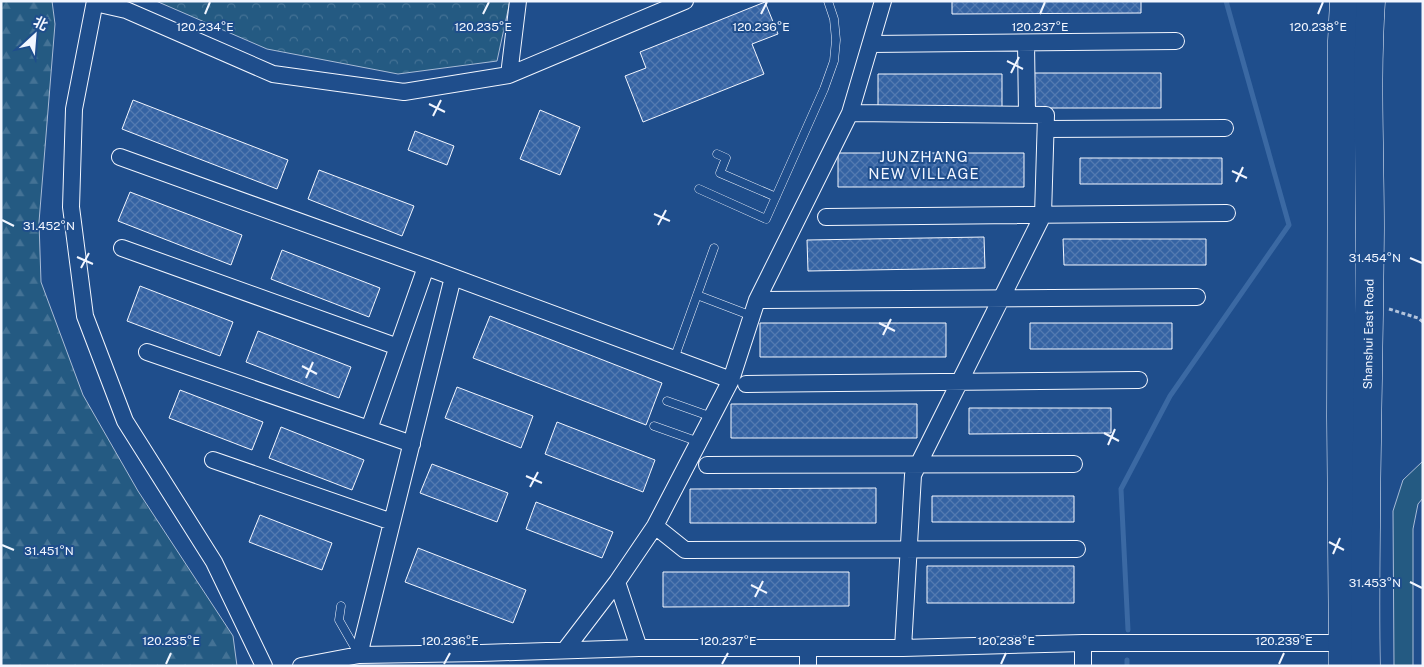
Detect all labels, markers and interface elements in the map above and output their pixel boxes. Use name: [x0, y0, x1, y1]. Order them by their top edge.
north arrow: [10, 10, 60, 60]
text: 北: [31, 13, 50, 34]
text: 120.234°E: [176, 20, 234, 34]
text: 120.235°E: [454, 20, 512, 34]
text: 120.236°E: [732, 20, 790, 34]
text: 120.237°E: [1011, 20, 1069, 34]
text: 120.238°E: [1289, 20, 1347, 34]
district label: JUNZHANG NEW VILLAGE: [868, 148, 980, 182]
text: 31.452°N: [23, 219, 75, 233]
text: 31.454°N: [1349, 251, 1401, 265]
street label: Shanshui East Road: [1361, 279, 1377, 389]
text: 31.451°N: [24, 544, 74, 558]
text: 31.453°N: [1349, 576, 1401, 590]
text: 120.235°E: [142, 634, 200, 648]
text: 120.236°E: [421, 634, 479, 648]
text: 120.237°E: [699, 634, 757, 648]
text: 120.238°E: [977, 634, 1035, 648]
text: 120.239°E: [1255, 634, 1313, 648]

